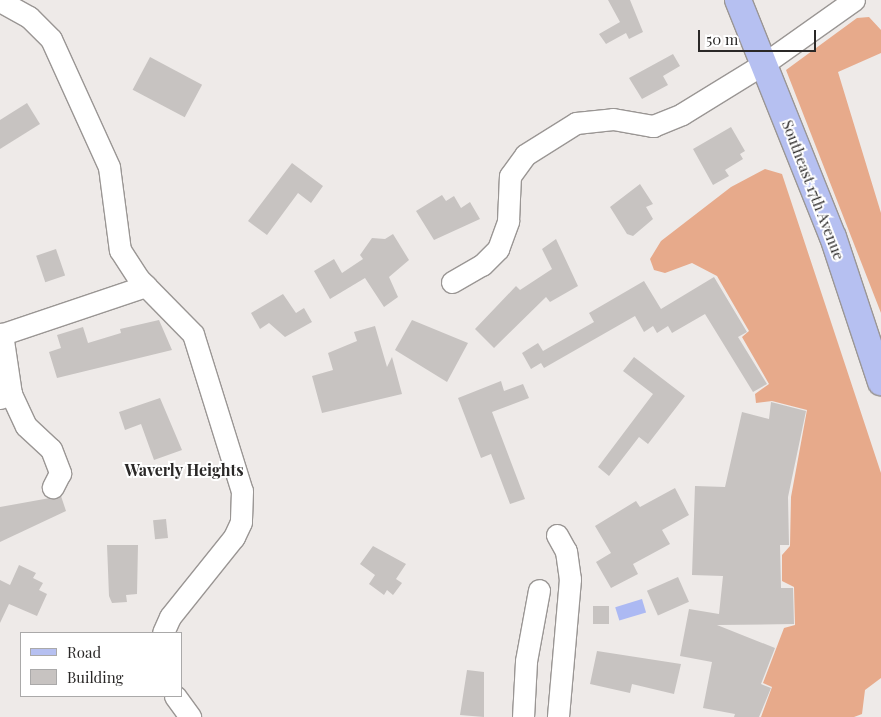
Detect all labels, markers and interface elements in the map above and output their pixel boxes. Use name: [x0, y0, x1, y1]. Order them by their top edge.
scale bar: [701, 20, 818, 52]
text: 50 m: [706, 29, 738, 49]
street label: Southeast 17th Avenue: [778, 117, 848, 263]
district label: Waverly Heights: [124, 460, 244, 480]
legend: [20, 632, 182, 697]
text: Road: [67, 642, 101, 662]
text: Building: [67, 667, 123, 687]

